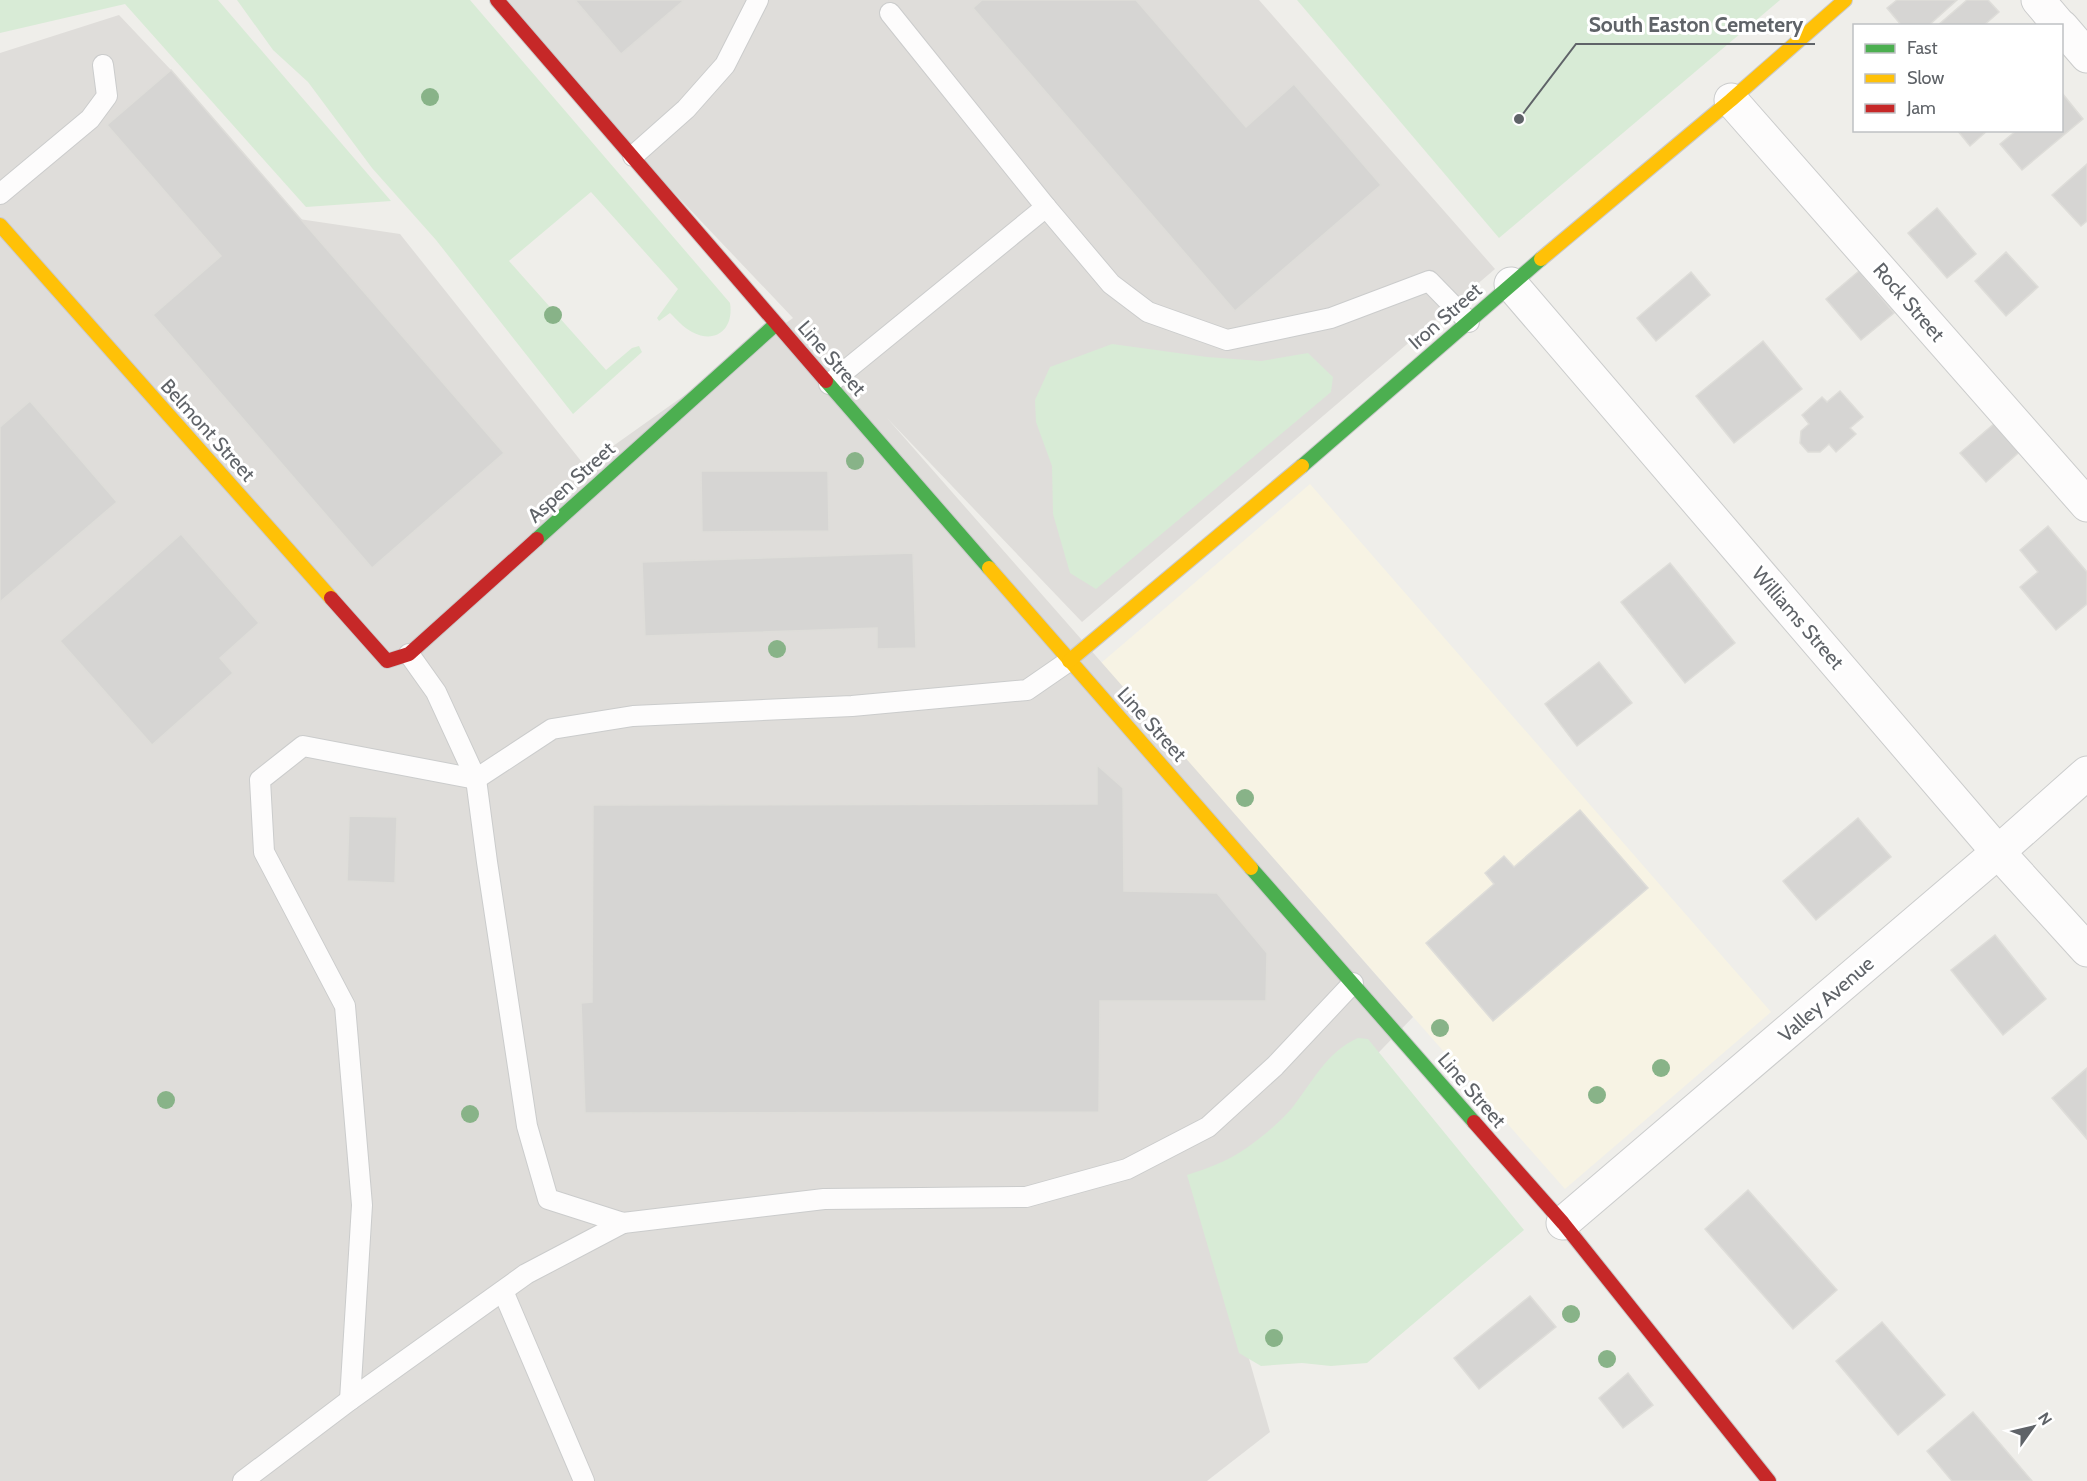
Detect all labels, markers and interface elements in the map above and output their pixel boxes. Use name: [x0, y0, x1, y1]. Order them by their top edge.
callout: South Easton Cemetery: [1576, 5, 1815, 44]
text: South Easton Cemetery: [1589, 12, 1804, 37]
legend: [1853, 24, 2063, 132]
text: Fast: [1907, 37, 1938, 59]
text: Slow: [1907, 67, 1944, 89]
text: Jam: [1906, 97, 1936, 119]
street label: Rock Street: [1868, 258, 1950, 347]
street label: Iron Street: [1404, 278, 1487, 354]
street label: Line Street: [793, 316, 871, 401]
street label: Belmont Street: [156, 374, 260, 486]
street label: Aspen Street: [522, 436, 620, 527]
street label: Williams Street: [1747, 562, 1849, 674]
street label: Line Street: [1112, 682, 1192, 766]
street label: Valley Avenue: [1773, 951, 1879, 1047]
street label: Line Street: [1433, 1048, 1511, 1133]
north arrow: [2003, 1397, 2063, 1457]
text: N: [2034, 1409, 2056, 1429]

